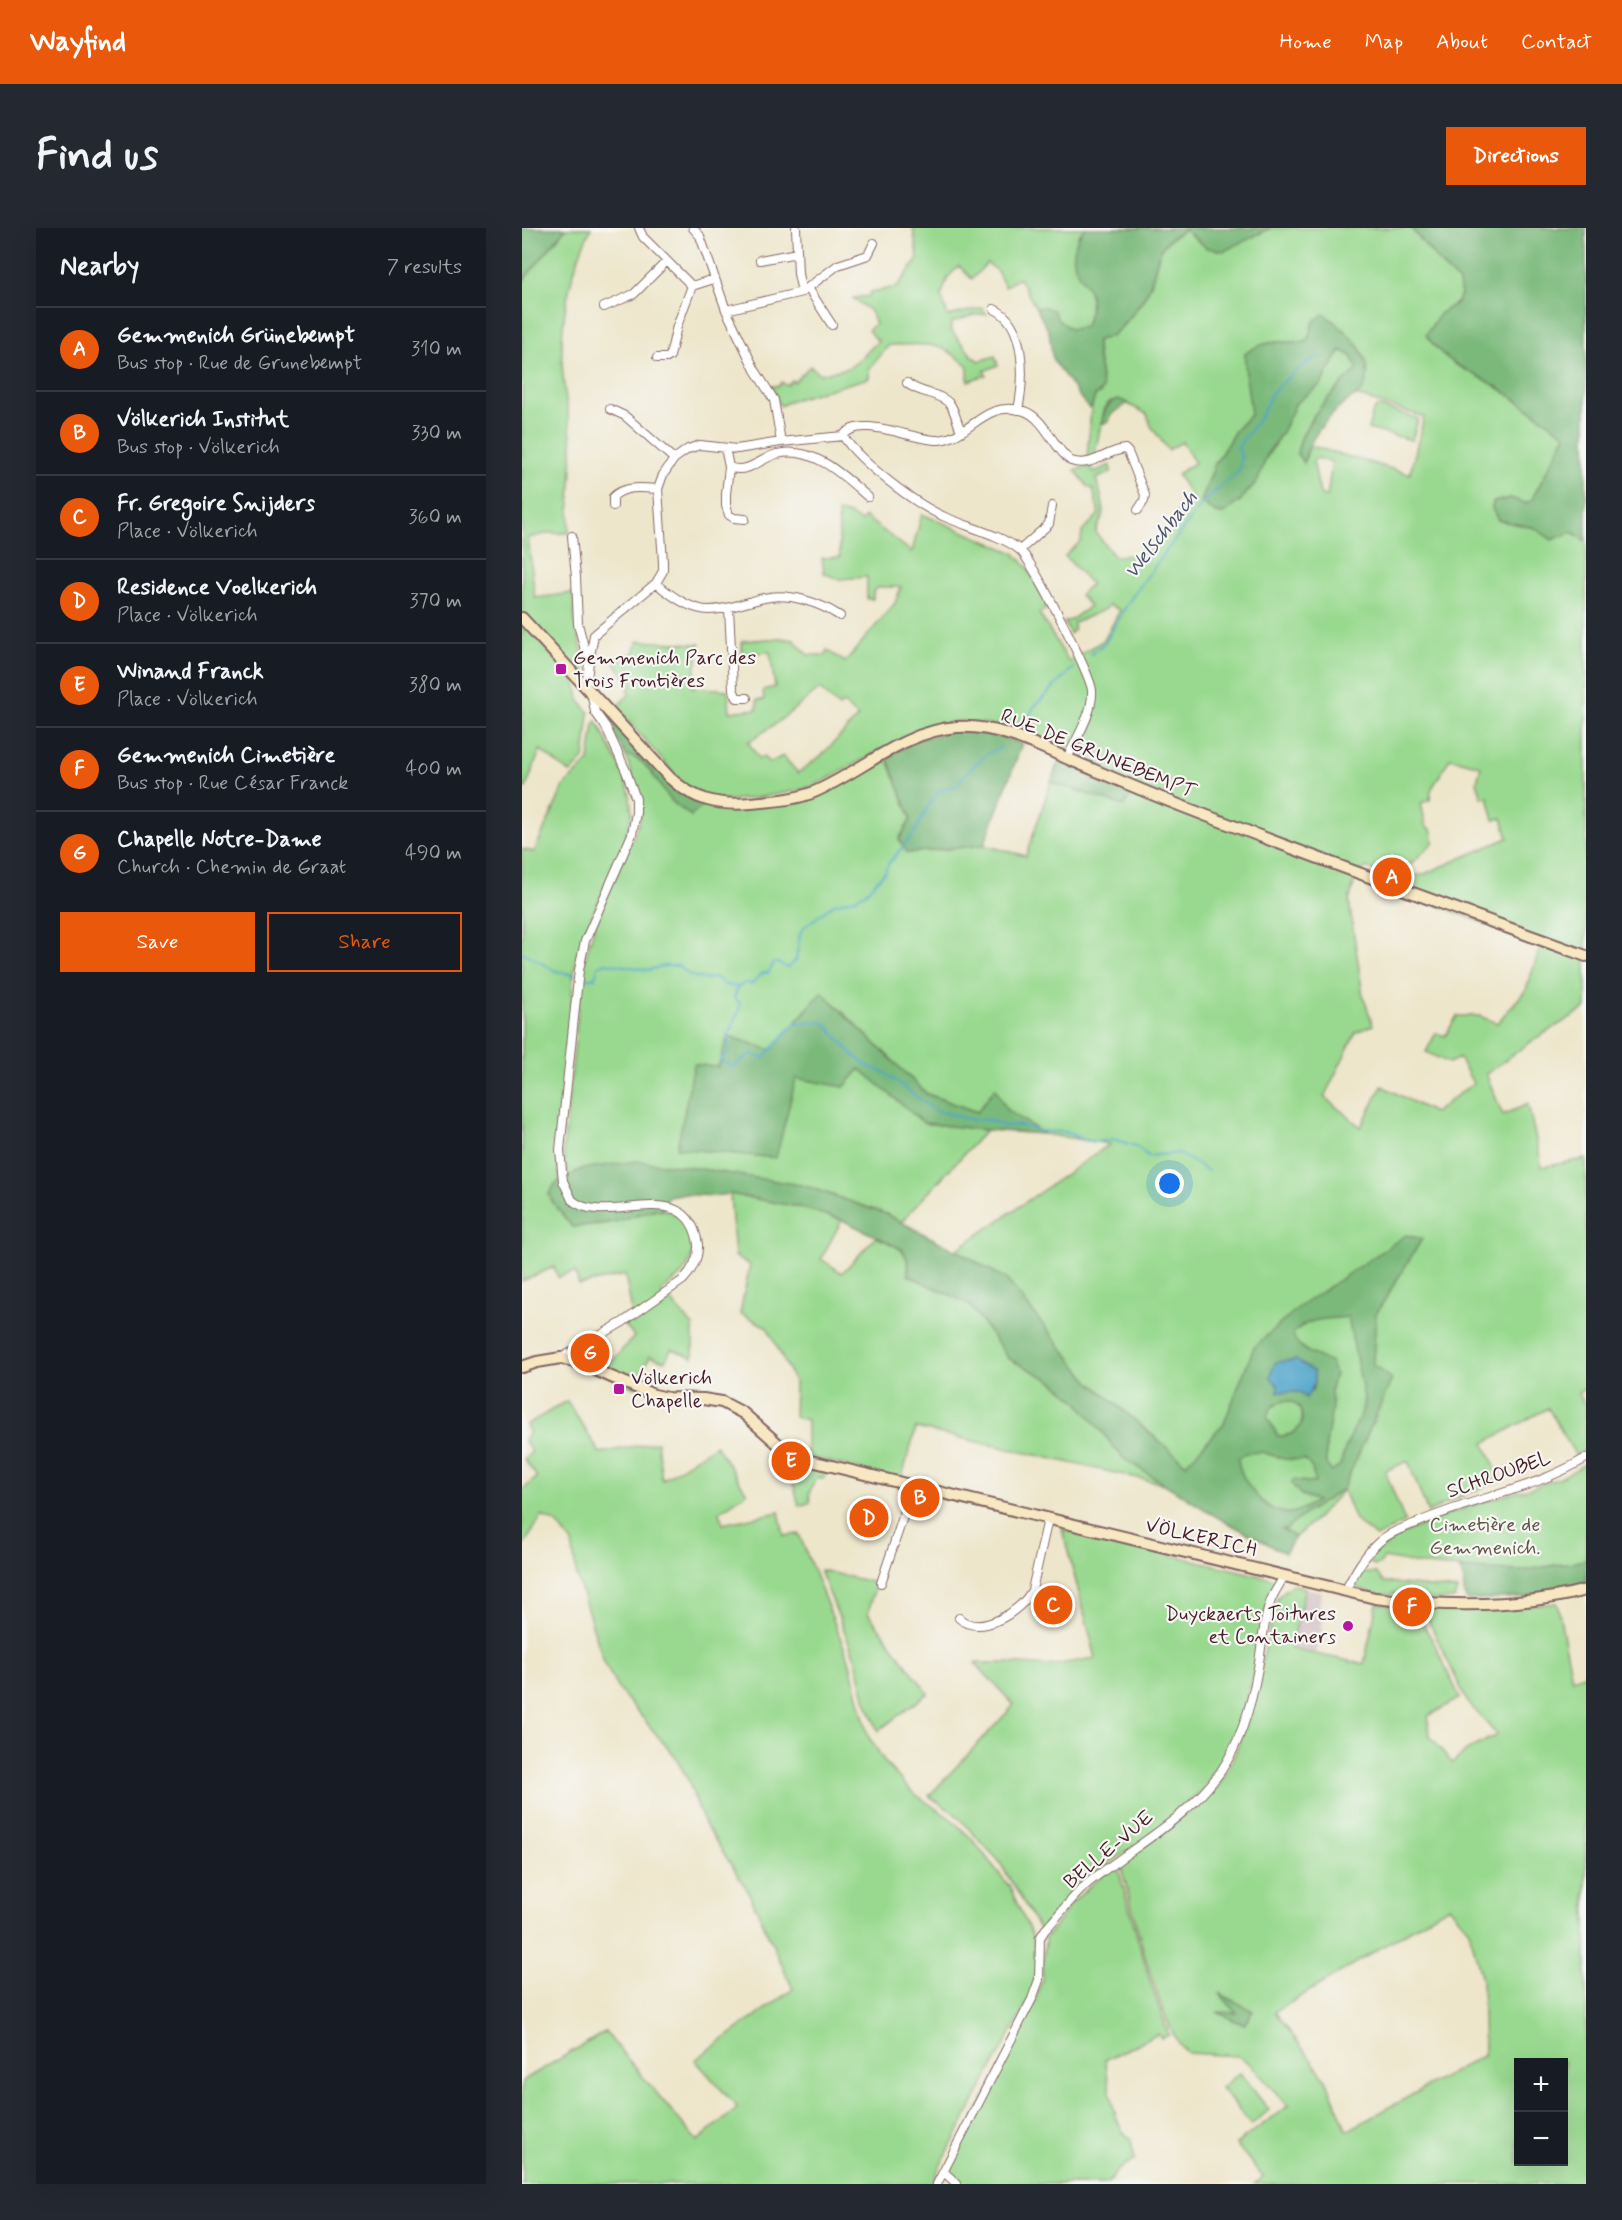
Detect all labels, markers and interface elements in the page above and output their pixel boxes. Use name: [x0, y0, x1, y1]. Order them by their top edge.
text: Wayfind: [30, 24, 126, 61]
text: Home: [1280, 28, 1332, 56]
text: Map: [1365, 28, 1403, 56]
text: About: [1436, 28, 1488, 56]
text: Contact: [1521, 28, 1592, 56]
button: Directions: [1446, 127, 1586, 185]
text: Find us: [36, 129, 158, 184]
text: Nearby: [60, 250, 139, 284]
text: 7 results: [387, 254, 462, 281]
text: Gemmenich Grünebempt: [117, 322, 355, 350]
text: A: [73, 336, 86, 363]
text: 310 m: [411, 336, 462, 363]
text: Bus stop · Rue de Grunebempt: [117, 350, 362, 377]
text: Völkerich Institut: [117, 406, 289, 434]
text: B: [73, 420, 86, 447]
text: 330 m: [411, 420, 462, 447]
text: Bus stop · Völkerich: [117, 434, 280, 461]
water label: Welschbach: [1118, 485, 1204, 585]
text: Fr. Gregoire Snijders: [117, 490, 315, 518]
text: C: [72, 504, 87, 531]
text: 360 m: [409, 504, 462, 531]
text: Place · Völkerich: [117, 518, 258, 545]
text: Residence Voelkerich: [117, 574, 317, 602]
text: D: [73, 588, 86, 615]
text: 370 m: [410, 588, 462, 615]
text: Place · Völkerich: [117, 602, 258, 629]
place label: Gemmenich Parc des Trois Frontières: [573, 645, 756, 695]
text: Winand Franck: [117, 658, 264, 686]
marker: Gemmenich Parc des Trois Frontières: [554, 662, 568, 676]
text: E: [74, 672, 85, 699]
text: 380 m: [409, 672, 462, 699]
text: Place · Völkerich: [117, 686, 258, 713]
street label: RUE DE GRUNEBEMPT: [996, 703, 1201, 806]
text: Gemmenich Cimetière: [117, 742, 335, 770]
text: F: [74, 756, 85, 783]
text: 400 m: [406, 756, 462, 783]
text: Bus stop · Rue César Franck: [117, 770, 348, 797]
text: Chapelle Notre-Dame: [117, 826, 322, 854]
text: G: [73, 840, 86, 867]
text: 490 m: [405, 840, 462, 867]
text: Church · Chemin de Graat: [117, 854, 346, 881]
pin: A: [1372, 854, 1412, 900]
button: Save: [60, 912, 255, 972]
button: Share: [267, 912, 462, 972]
your location: [1155, 1169, 1184, 1198]
pin: G: [570, 1330, 610, 1376]
place label: Völkerich Chapelle: [631, 1365, 712, 1415]
marker: Völkerich Chapelle: [612, 1382, 626, 1396]
pin: E: [772, 1438, 810, 1484]
street label: SCHROUBEL: [1443, 1445, 1555, 1505]
pin: B: [900, 1476, 940, 1520]
pin: D: [850, 1496, 888, 1540]
street label: VÖLKERICH: [1143, 1512, 1259, 1564]
park label: Cimetière de Gemmenich.: [1430, 1512, 1540, 1562]
pin: C: [1034, 1582, 1072, 1628]
pin: F: [1392, 1584, 1432, 1630]
place label: Duyckaerts Toitures et Containers: [1165, 1601, 1336, 1651]
marker: Duyckaerts Toitures et Containers: [1341, 1619, 1355, 1633]
street label: BELLE-VUE: [1058, 1804, 1160, 1896]
map controls: [1514, 2058, 1568, 2166]
button: +: [1514, 2058, 1568, 2112]
button: −: [1514, 2112, 1568, 2166]

